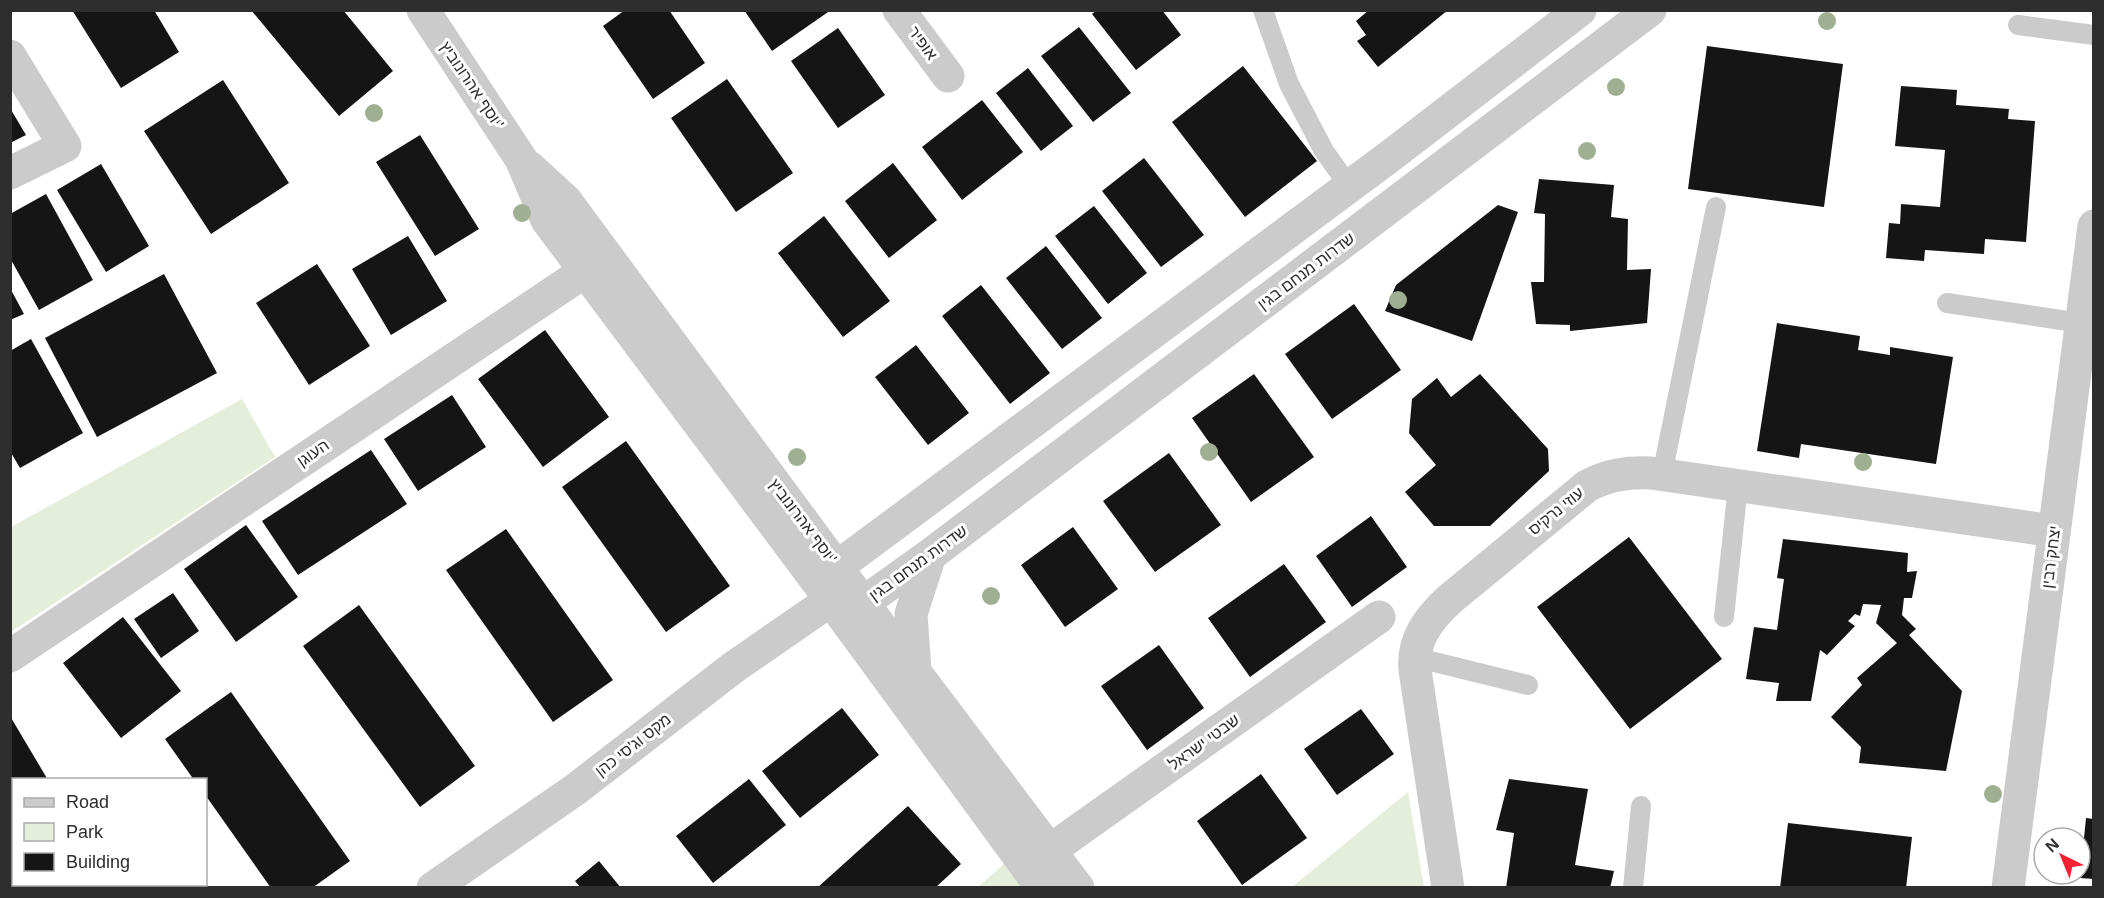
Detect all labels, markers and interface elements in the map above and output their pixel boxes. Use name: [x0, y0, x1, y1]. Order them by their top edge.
street label: אופיר: [905, 23, 941, 63]
street label: יוסף אהרונוביץ': [437, 38, 507, 132]
street label: שדרות מנחם בגין: [1254, 229, 1358, 313]
street label: העוגן: [294, 436, 332, 470]
street label: יוסף אהרונוביץ': [766, 475, 840, 567]
street label: עוזי נרקיס: [1525, 484, 1587, 538]
street label: שדרות מנחם בגין: [866, 522, 970, 604]
street label: יצחק רבין: [2039, 525, 2063, 589]
street label: מקס וג'סי כהן: [592, 710, 674, 780]
street label: שבטי ישראל: [1165, 711, 1243, 773]
legend: [12, 778, 207, 886]
text: Road: [66, 792, 109, 812]
text: Park: [66, 822, 104, 842]
north arrow: [2032, 826, 2092, 886]
text: N: [2042, 835, 2062, 856]
text: Building: [66, 852, 130, 872]

